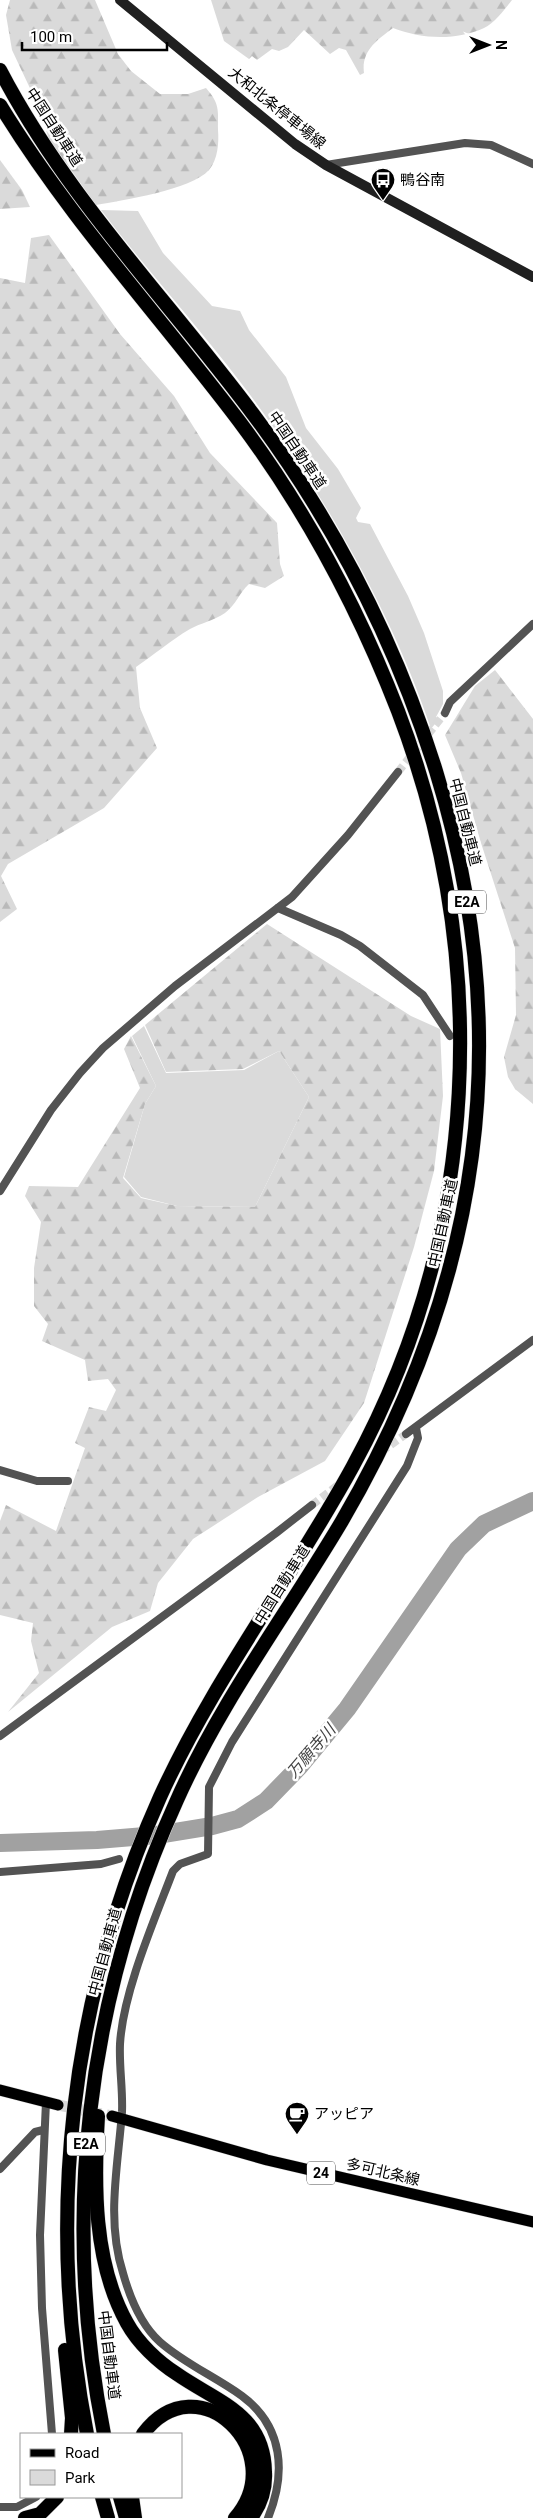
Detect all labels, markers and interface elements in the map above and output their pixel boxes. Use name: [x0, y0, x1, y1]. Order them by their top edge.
scale bar: [22, 20, 168, 52]
north arrow: [463, 20, 513, 70]
text: 100 m: [30, 28, 72, 46]
text: N: [493, 40, 509, 50]
street label: 大和北条停車場線: [225, 63, 329, 153]
street label: 中国自動車道: [22, 84, 86, 170]
bus stop icon: 鴨谷南: [370, 167, 396, 201]
place label: 鴨谷南: [400, 171, 445, 189]
street label: 中国自動車道: [264, 408, 330, 492]
street label: 中国自動車道: [445, 776, 485, 868]
road number: E2A: [448, 890, 486, 914]
street label: 中国自動車道: [425, 1177, 461, 1269]
street label: 中国自動車道: [251, 1542, 313, 1628]
water label: 万願寺川: [283, 1719, 340, 1781]
street label: 中国自動車道: [85, 1906, 125, 1998]
cafe icon: アッピア: [284, 2101, 310, 2135]
place label: アッピア: [314, 2105, 374, 2123]
road number: E2A: [67, 2132, 105, 2156]
street label: 多可北条線: [344, 2155, 422, 2189]
road number: 24: [307, 2162, 335, 2184]
street label: 中国自動車道: [95, 2309, 123, 2401]
legend: [20, 2433, 182, 2498]
text: Road: [65, 2444, 99, 2462]
text: Park: [65, 2469, 96, 2487]

